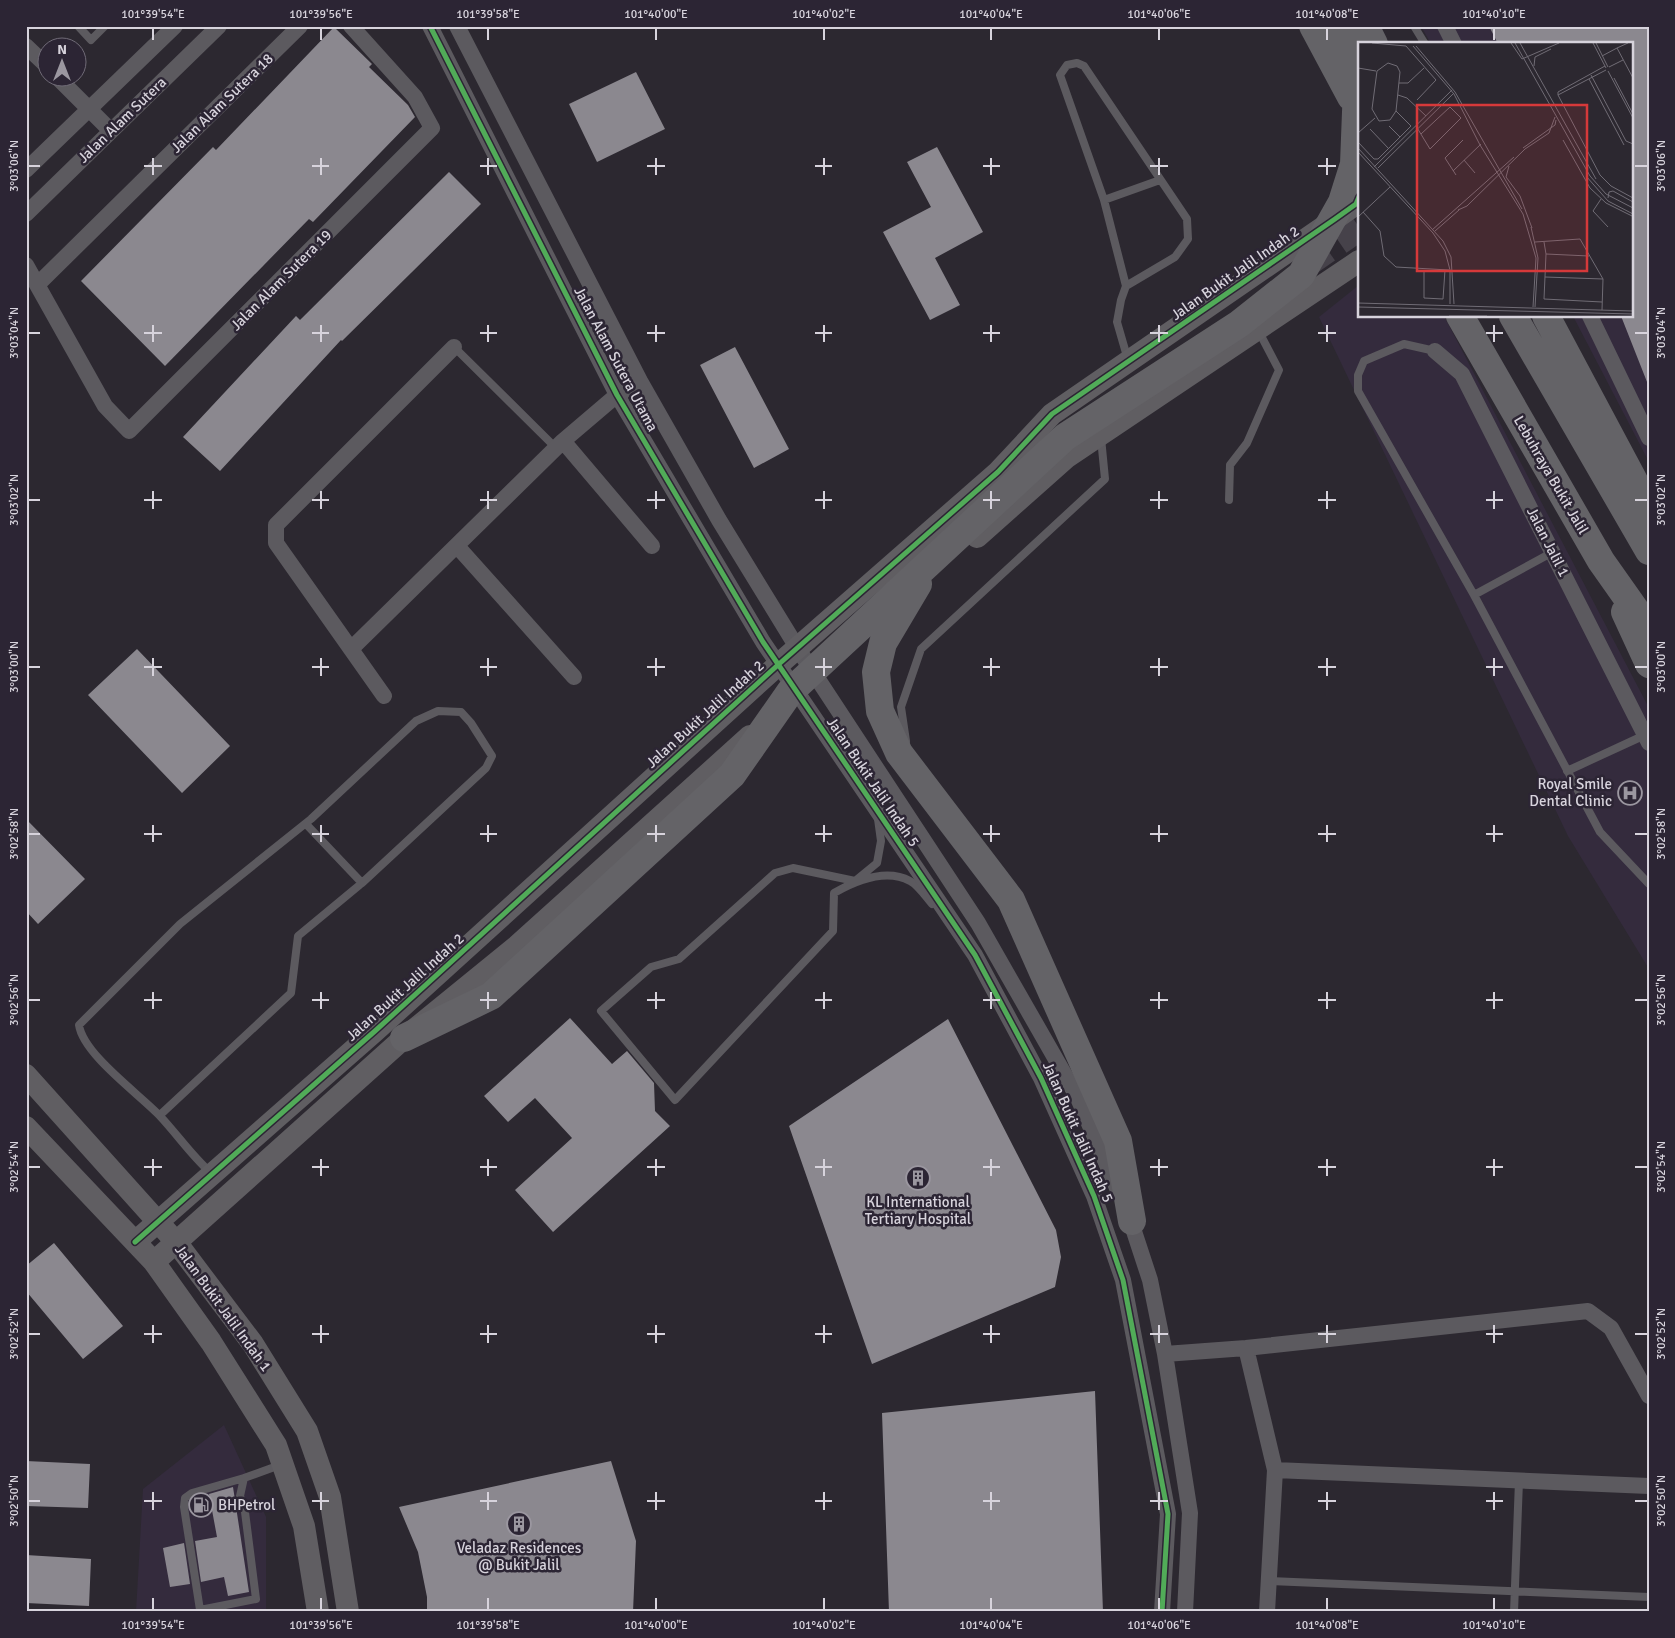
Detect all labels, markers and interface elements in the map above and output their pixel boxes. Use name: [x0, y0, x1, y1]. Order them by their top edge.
text: 101°39'54"E: [121, 7, 185, 22]
text: 101°39'56"E: [289, 7, 353, 22]
text: 101°39'58"E: [456, 7, 520, 22]
text: 101°40'00"E: [624, 7, 688, 22]
text: 101°40'02"E: [792, 7, 856, 22]
text: 101°40'04"E: [959, 7, 1023, 22]
text: 101°40'06"E: [1127, 7, 1191, 22]
text: 101°40'08"E: [1295, 7, 1359, 22]
text: 101°40'10"E: [1462, 7, 1526, 22]
north arrow: [38, 38, 88, 88]
text: N: [57, 41, 67, 58]
inset map: [1358, 42, 1632, 318]
street label: Jalan Alam Sutera 18: [167, 49, 277, 157]
street label: Jalan Alam Sutera: [74, 73, 170, 167]
text: 3°03'06"N: [7, 140, 22, 192]
text: 3°03'06"N: [1654, 140, 1669, 192]
street label: Jalan Bukit Jalil Indah 2: [1167, 222, 1303, 324]
street label: Jalan Alam Sutera 19: [227, 226, 335, 334]
street label: Jalan Alam Sutera Utama: [570, 283, 662, 435]
text: 3°03'04"N: [7, 307, 22, 359]
text: 3°03'04"N: [1654, 307, 1669, 359]
street label: Lebuhraya Bukit Jalil: [1510, 413, 1592, 537]
text: 3°03'02"N: [7, 474, 22, 526]
text: 3°03'02"N: [1654, 474, 1669, 526]
street label: Jalan Jalil 1: [1523, 504, 1573, 580]
text: 3°03'00"N: [7, 641, 22, 693]
text: 3°03'00"N: [1654, 641, 1669, 693]
street label: Jalan Bukit Jalil Indah 2: [642, 656, 768, 772]
street label: Jalan Bukit Jalil Indah 5: [823, 714, 923, 850]
place label: Royal Smile Dental Clinic: [1529, 775, 1612, 810]
hospital icon: Royal Smile Dental Clinic: [1617, 780, 1643, 806]
text: 3°02'58"N: [7, 808, 22, 860]
text: 3°02'58"N: [1654, 808, 1669, 860]
street label: Jalan Bukit Jalil Indah 2: [342, 929, 468, 1045]
text: 3°02'56"N: [7, 974, 22, 1026]
text: 3°02'56"N: [1654, 974, 1669, 1026]
street label: Jalan Bukit Jalil Indah 5: [1039, 1059, 1117, 1205]
text: 3°02'54"N: [7, 1141, 22, 1193]
text: 3°02'54"N: [1654, 1141, 1669, 1193]
building icon: KL International Tertiary Hospital: [905, 1165, 931, 1191]
place label: KL International Tertiary Hospital: [865, 1193, 971, 1228]
street label: Jalan Bukit Jalil Indah 1: [171, 1241, 275, 1375]
text: 3°02'52"N: [7, 1308, 22, 1360]
text: 3°02'52"N: [1654, 1308, 1669, 1360]
text: 3°02'50"N: [7, 1475, 22, 1527]
text: 3°02'50"N: [1654, 1475, 1669, 1527]
fuel station icon: BHPetrol: [188, 1492, 214, 1518]
place label: BHPetrol: [218, 1496, 275, 1514]
building icon: Veladaz Residences @ Bukit Jalil: [506, 1511, 532, 1537]
place label: Veladaz Residences @ Bukit Jalil: [457, 1539, 582, 1574]
text: 101°39'54"E: [121, 1618, 185, 1633]
text: 101°39'56"E: [289, 1618, 353, 1633]
text: 101°39'58"E: [456, 1618, 520, 1633]
text: 101°40'00"E: [624, 1618, 688, 1633]
text: 101°40'02"E: [792, 1618, 856, 1633]
text: 101°40'04"E: [959, 1618, 1023, 1633]
text: 101°40'06"E: [1127, 1618, 1191, 1633]
text: 101°40'08"E: [1295, 1618, 1359, 1633]
text: 101°40'10"E: [1462, 1618, 1526, 1633]

